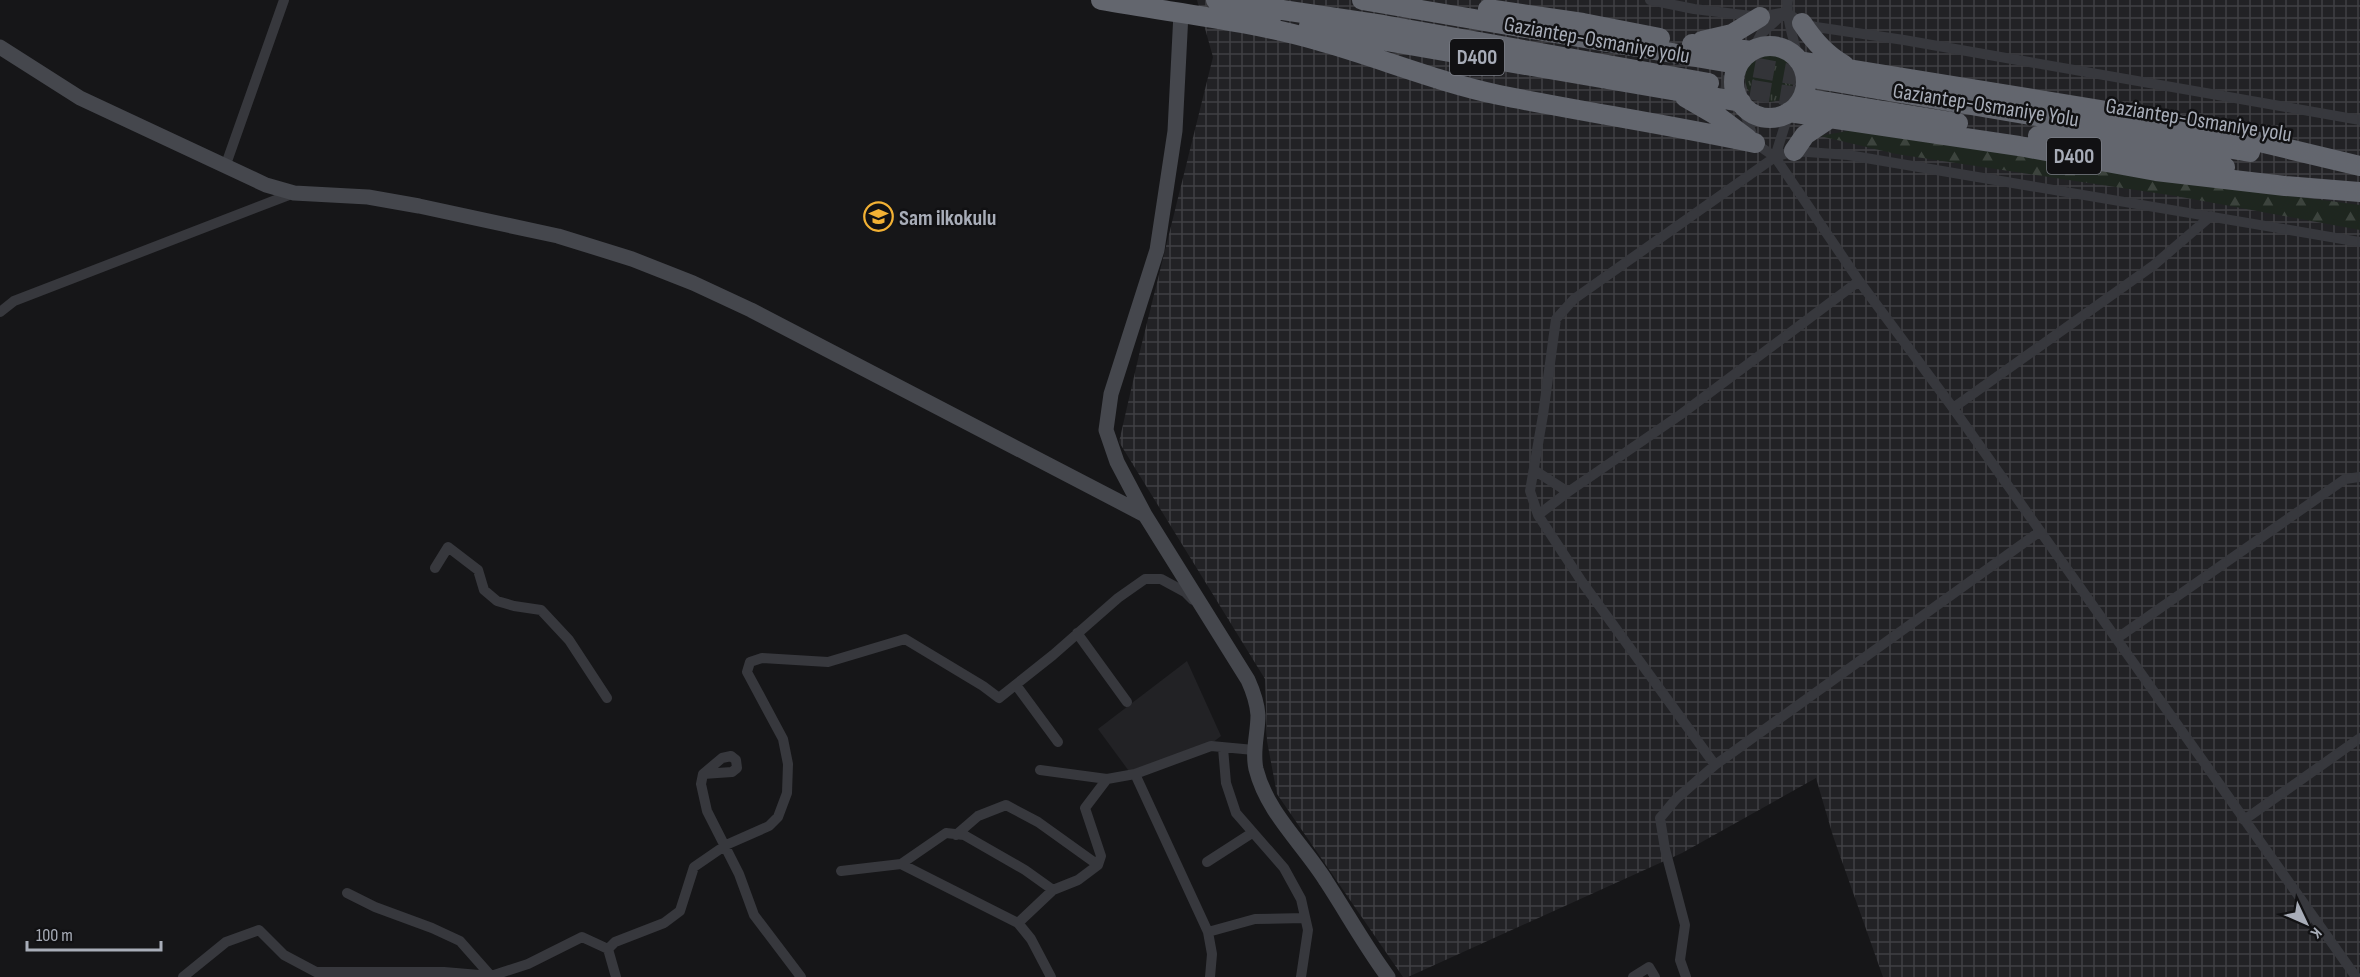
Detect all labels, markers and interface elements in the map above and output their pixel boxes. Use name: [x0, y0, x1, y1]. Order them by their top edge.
street label: Gaziantep-Osmaniye yolu: [1502, 11, 1692, 70]
road number: D400: [1450, 39, 1504, 75]
street label: Gaziantep-Osmaniye Yolu: [1891, 77, 2081, 134]
street label: Gaziantep-Osmaniye yolu: [2104, 92, 2294, 149]
road number: D400: [2047, 138, 2101, 174]
school or university icon: Sam ilkokulu: [862, 201, 894, 233]
place label: Sam ilkokulu: [899, 205, 996, 232]
north arrow: [2276, 893, 2336, 953]
scale bar: [27, 914, 160, 952]
text: K: [2306, 923, 2325, 942]
text: 100 m: [36, 925, 73, 946]

